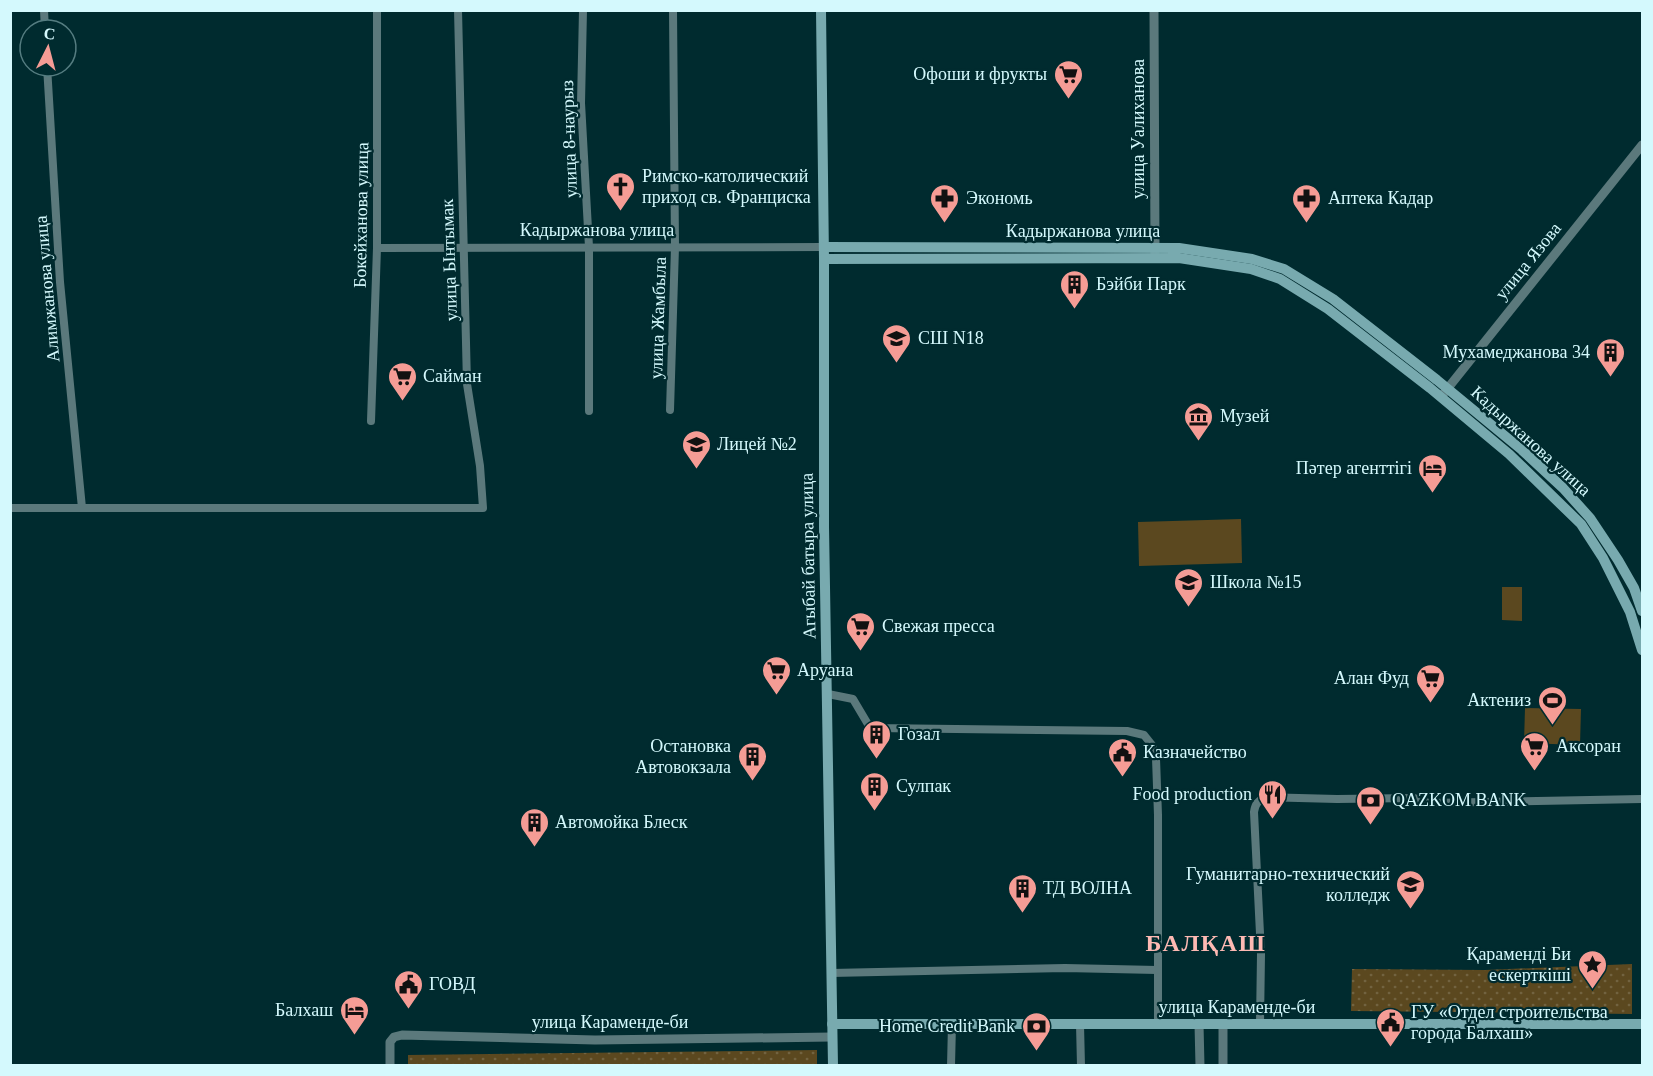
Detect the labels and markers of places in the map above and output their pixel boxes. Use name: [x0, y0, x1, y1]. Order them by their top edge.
supermarket icon: Офоши и фрукты: [1052, 58, 1084, 100]
place label: Офоши и фрукты: [913, 64, 1047, 84]
place label: Римско-католический приход св. Франциска: [642, 166, 811, 207]
church icon: Римско-католический приход св. Франциска: [605, 170, 637, 212]
pharmacy icon: Экономь: [929, 182, 961, 224]
pharmacy icon: Аптека Кадар: [1291, 182, 1323, 224]
place label: Экономь: [966, 188, 1033, 208]
place label: Аптека Кадар: [1328, 188, 1433, 208]
building icon: Бэйби Парк: [1059, 268, 1091, 310]
place label: Бэйби Парк: [1096, 274, 1186, 294]
school or university icon: СШ N18: [881, 322, 913, 364]
place label: СШ N18: [918, 328, 984, 348]
building icon: Мухамеджанова 34: [1595, 336, 1627, 378]
place label: Мухамеджанова 34: [1443, 342, 1590, 362]
supermarket icon: Сайман: [386, 360, 418, 402]
place label: Сайман: [423, 366, 482, 386]
museum icon: Музей: [1183, 400, 1215, 442]
place label: Музей: [1220, 406, 1270, 426]
school or university icon: Лицей №2: [680, 428, 712, 470]
place label: Лицей №2: [717, 434, 797, 454]
hotel icon: Пәтер агенттігі: [1417, 452, 1449, 494]
place label: Пәтер агенттігі: [1296, 458, 1412, 478]
school or university icon: Школа №15: [1173, 566, 1205, 608]
place label: Школа №15: [1210, 572, 1301, 592]
supermarket icon: Свежая пресса: [845, 610, 877, 652]
place label: Свежая пресса: [882, 616, 995, 636]
supermarket icon: Аруана: [760, 654, 792, 696]
place label: Аруана: [797, 660, 853, 680]
supermarket icon: Алан Фуд: [1414, 662, 1446, 704]
place label: Алан Фуд: [1334, 668, 1409, 688]
sports icon: Актениз: [1536, 684, 1568, 726]
place label: Актениз: [1467, 690, 1531, 710]
building icon: Гозал: [861, 718, 893, 760]
place label: Гозал: [898, 724, 940, 744]
supermarket icon: Аксоран: [1519, 730, 1551, 772]
place label: Остановка Автовокзала: [635, 736, 731, 777]
public building icon: Казначейство: [1106, 736, 1138, 778]
place label: Аксоран: [1556, 736, 1621, 756]
building icon: Остановка Автовокзала: [736, 740, 768, 782]
place label: Казначейство: [1143, 742, 1247, 762]
building icon: Сулпак: [859, 770, 891, 812]
place label: Сулпак: [896, 776, 951, 796]
restaurant icon: Food production: [1257, 778, 1289, 820]
place label: Food production: [1133, 784, 1252, 804]
bank icon: QAZKOM BANK: [1355, 784, 1387, 826]
place label: QAZKOM BANK: [1392, 790, 1527, 810]
building icon: Автомойка Блеск: [518, 806, 550, 848]
place label: Автомойка Блеск: [555, 812, 688, 832]
place label: Гуманитарно-технический колледж: [1186, 864, 1391, 905]
school or university icon: Гуманитарно-технический колледж: [1395, 868, 1427, 910]
building icon: ТД ВОЛНА: [1006, 872, 1038, 914]
place label: ТД ВОЛНА: [1043, 878, 1132, 898]
place label: Қараменді Би ескерткіші: [1466, 944, 1571, 985]
place icon: Қараменді Би ескерткіші: [1576, 948, 1608, 990]
public building icon: ГОВД: [392, 968, 424, 1010]
place label: ГОВД: [429, 974, 476, 994]
hotel icon: Балхаш: [338, 994, 370, 1036]
place label: Балхаш: [275, 1000, 333, 1020]
place label: ГУ «Отдел строительства города Балхаш»: [1411, 1002, 1608, 1043]
public building icon: ГУ «Отдел строительства города Балхаш»: [1374, 1006, 1406, 1048]
bank icon: Home Credit Bank: [1020, 1010, 1052, 1052]
place label: Home Credit Bank: [879, 1016, 1015, 1036]

